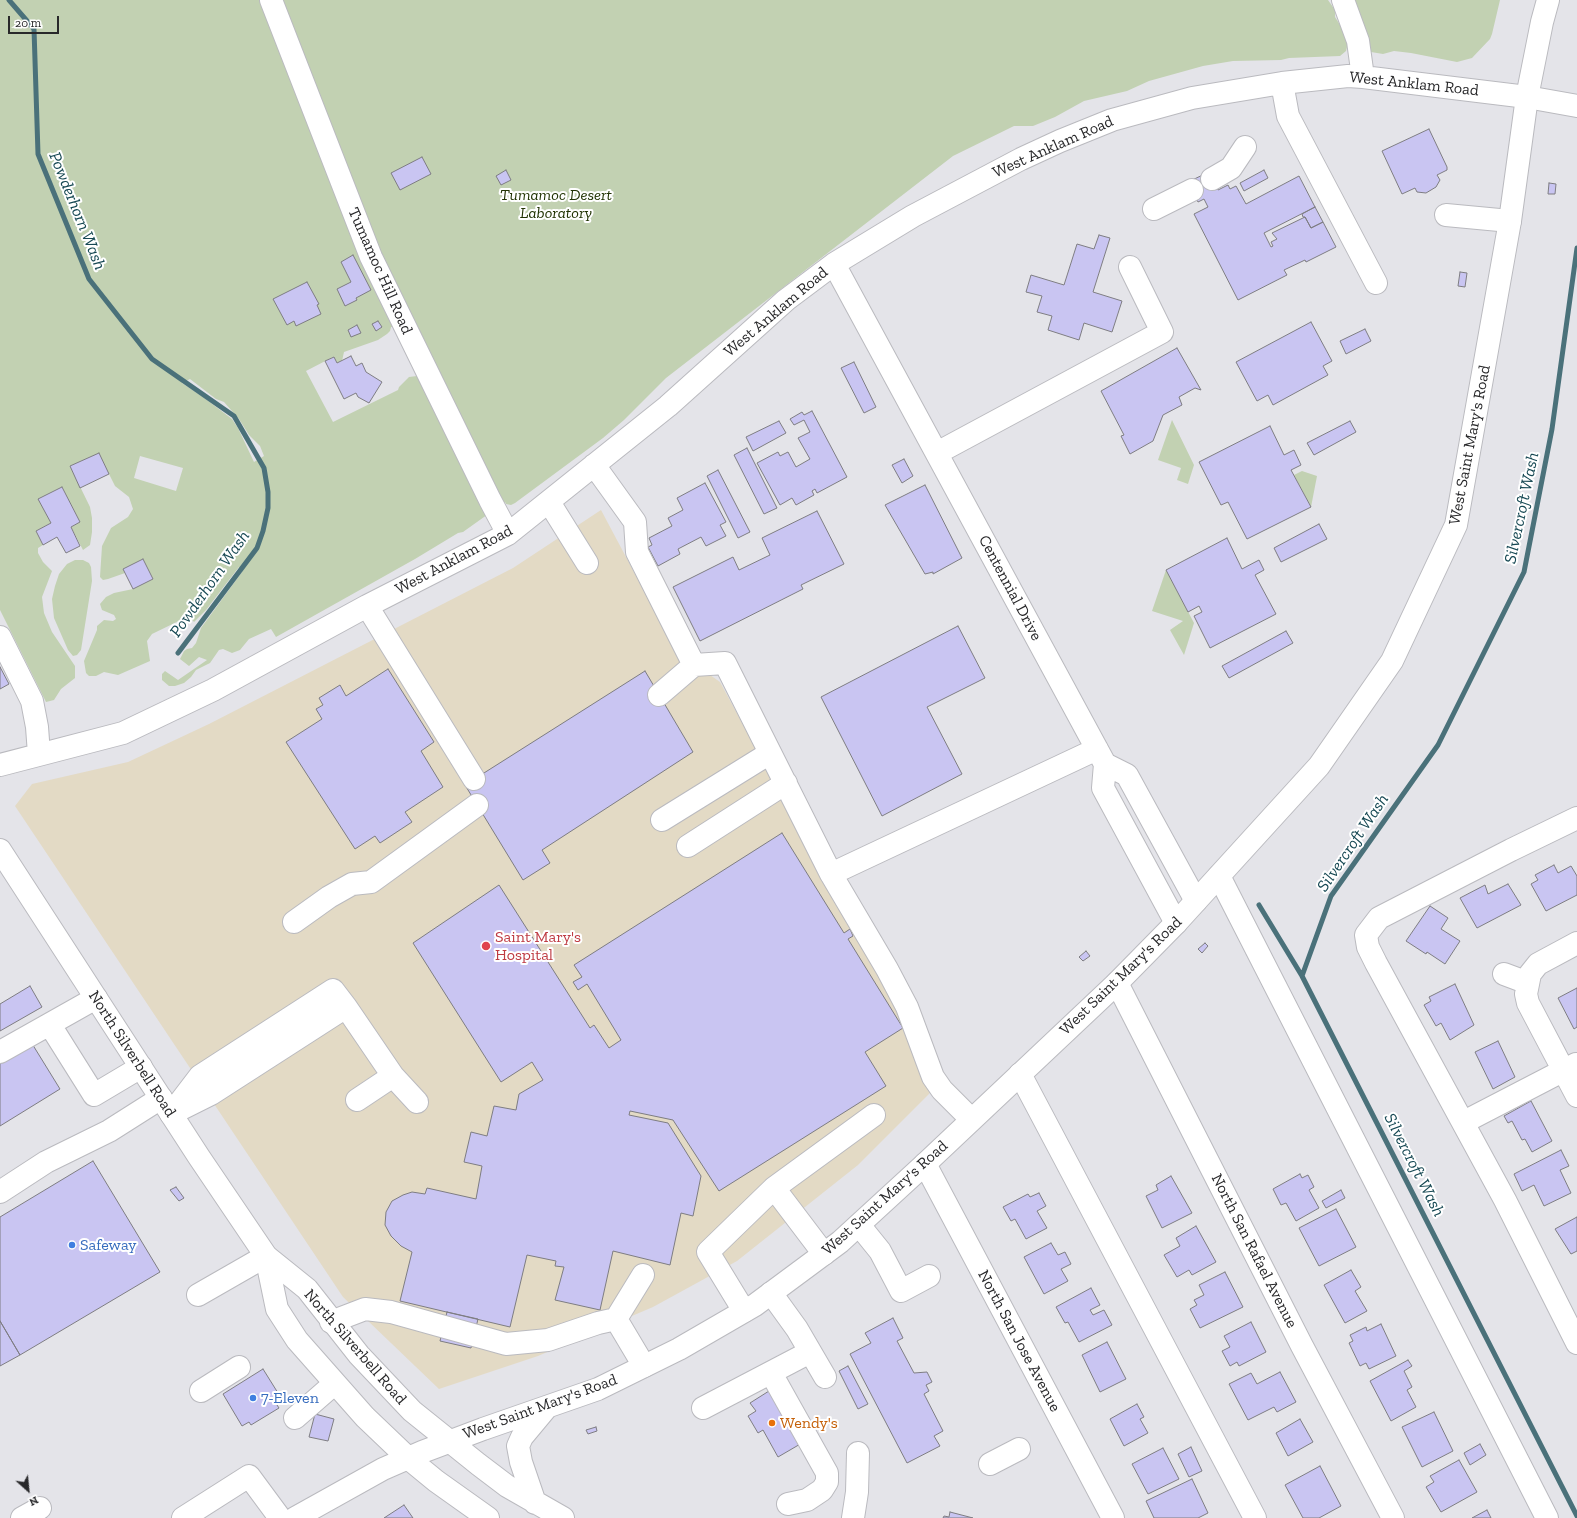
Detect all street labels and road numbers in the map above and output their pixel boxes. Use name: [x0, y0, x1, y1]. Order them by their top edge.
street label: West Anklam Road: [1348, 68, 1480, 100]
street label: West Anklam Road: [990, 112, 1116, 182]
street label: Tumamoc Hill Road: [343, 205, 417, 337]
street label: West Anklam Road: [720, 263, 832, 361]
street label: West Saint Mary's Road: [1445, 363, 1495, 527]
street label: West Anklam Road: [392, 521, 516, 599]
street label: Centennial Drive: [974, 532, 1046, 644]
street label: West Saint Mary's Road: [1056, 913, 1186, 1039]
street label: North Silverbell Road: [84, 987, 180, 1121]
street label: West Saint Mary's Road: [818, 1137, 952, 1259]
street label: North San Rafael Avenue: [1207, 1171, 1301, 1331]
street label: North San Jose Avenue: [973, 1267, 1065, 1415]
street label: North Silverbell Road: [300, 1285, 410, 1409]
street label: West Saint Mary's Road: [460, 1370, 620, 1444]

